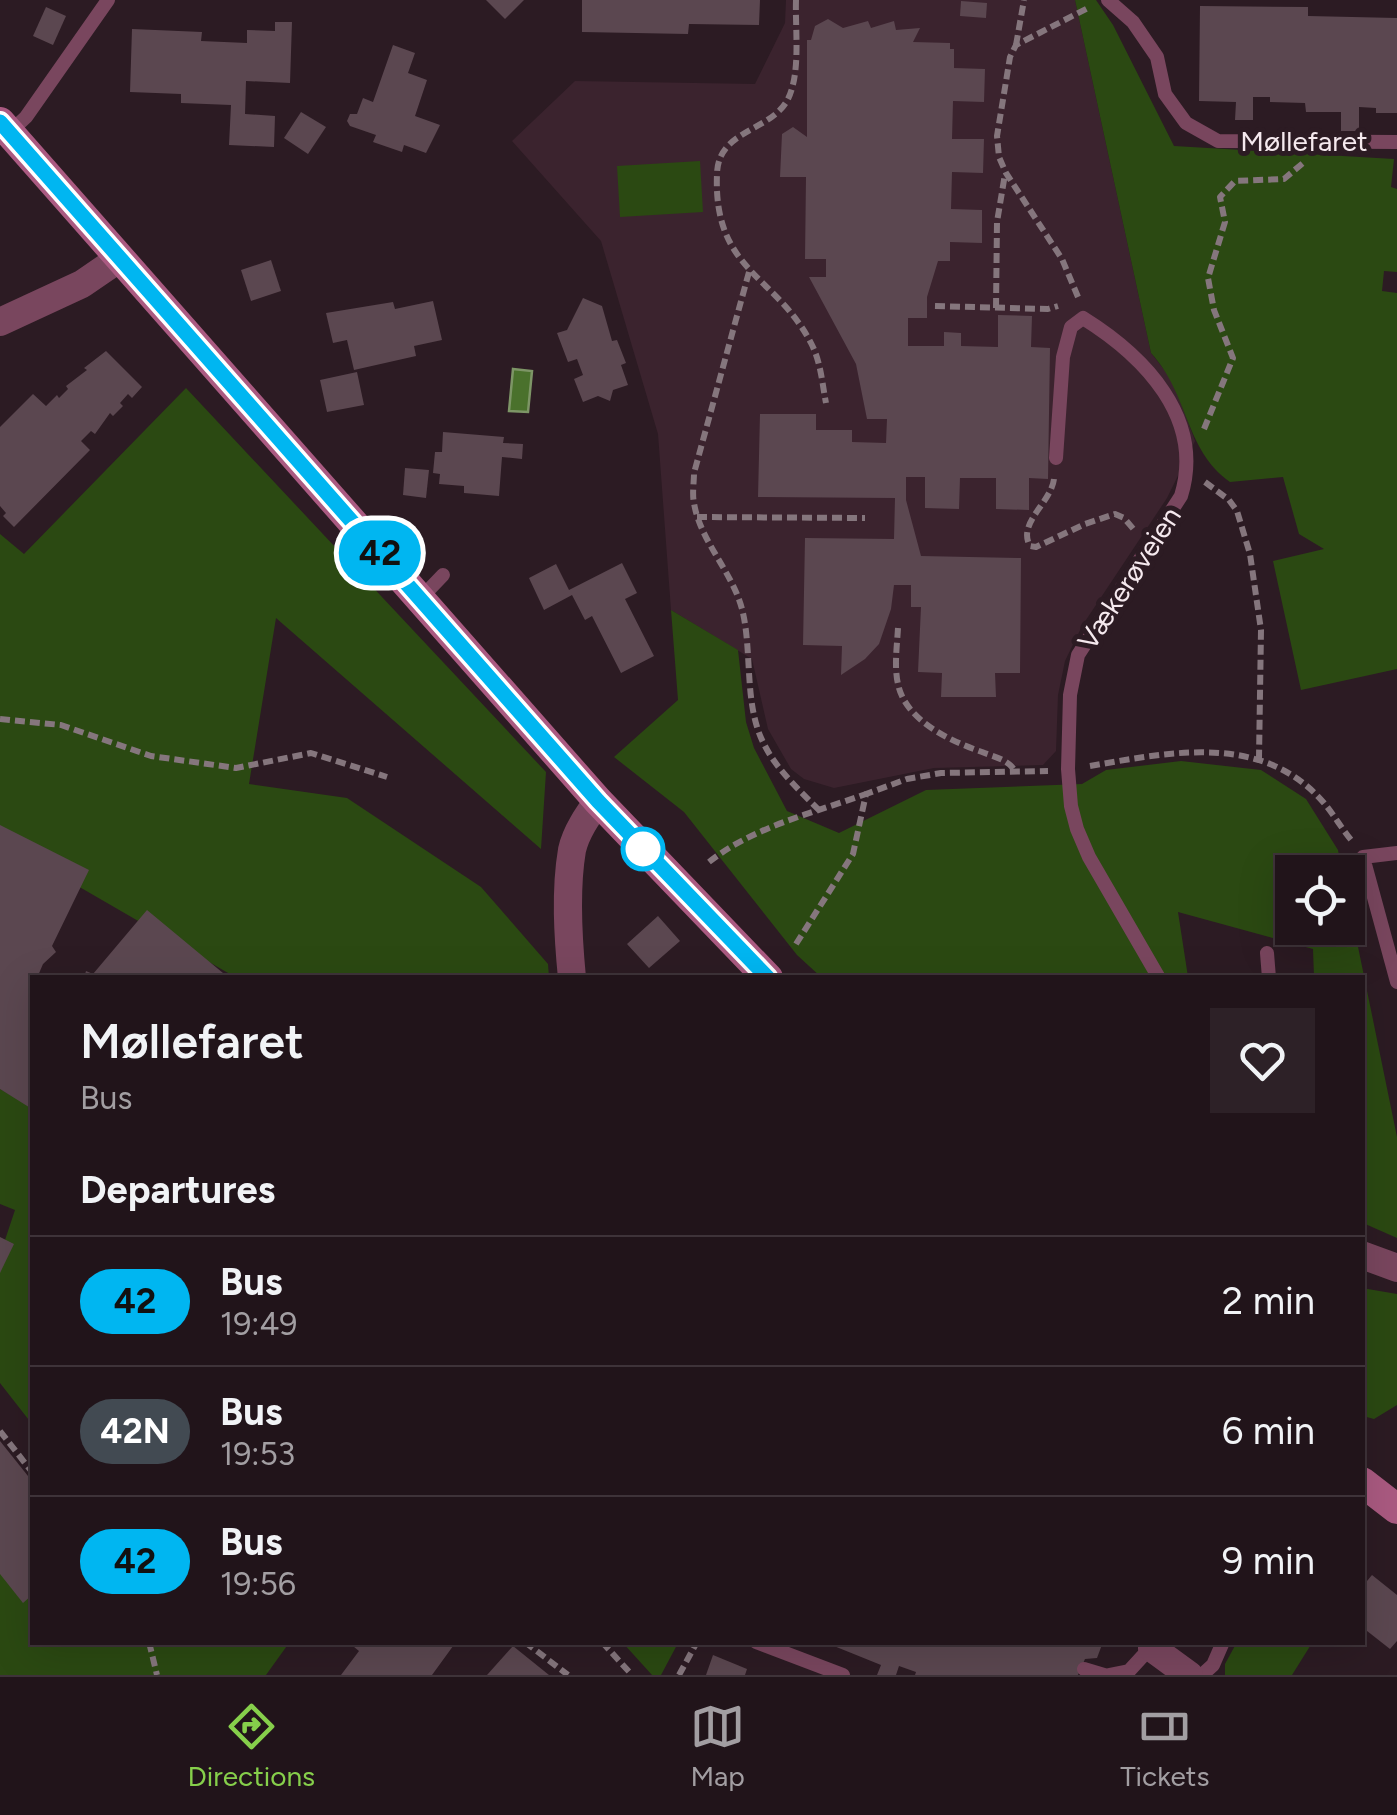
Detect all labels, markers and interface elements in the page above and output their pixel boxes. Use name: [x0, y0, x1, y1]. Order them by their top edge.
street label: Møllefaret: [1240, 124, 1368, 158]
street label: Vækerøveien: [1070, 500, 1188, 656]
line badge: 42: [335, 520, 425, 586]
text: 42: [359, 532, 401, 574]
unlabelled marker: [622, 828, 664, 870]
map controls: [1275, 855, 1365, 945]
button: locate: [1275, 855, 1365, 945]
button: heart: [1210, 1008, 1315, 1113]
text: Møllefaret: [80, 1012, 304, 1070]
text: Bus: [80, 1079, 132, 1117]
text: Departures: [80, 1167, 275, 1213]
text: Bus: [220, 1259, 283, 1305]
text: 2 min: [1222, 1278, 1315, 1324]
text: 42: [114, 1280, 156, 1322]
text: 19:49: [220, 1305, 297, 1343]
text: Bus: [220, 1389, 283, 1435]
text: 6 min: [1222, 1408, 1315, 1454]
text: 42N: [100, 1410, 170, 1452]
text: 19:53: [220, 1435, 295, 1473]
text: Bus: [220, 1519, 283, 1565]
text: 9 min: [1222, 1538, 1315, 1584]
text: 42: [114, 1540, 156, 1582]
text: 19:56: [220, 1565, 296, 1603]
tab: Directions: [188, 1699, 315, 1793]
tab: Map: [690, 1699, 745, 1793]
tab: Tickets: [1120, 1699, 1209, 1793]

